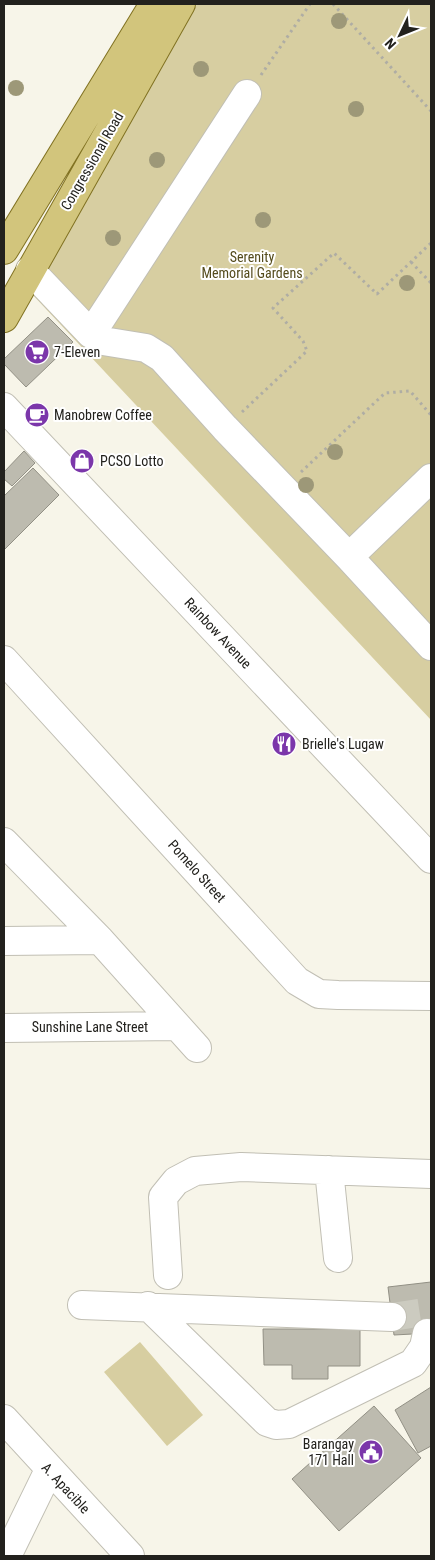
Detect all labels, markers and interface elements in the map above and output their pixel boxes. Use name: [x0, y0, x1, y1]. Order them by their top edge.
north arrow: [375, 10, 425, 60]
text: N: [382, 35, 399, 52]
street label: Congressional Road: [57, 109, 127, 213]
park label: Serenity Memorial Gardens: [201, 249, 303, 281]
supermarket icon: 7-Eleven: [24, 339, 50, 365]
place label: 7-Eleven: [54, 344, 100, 360]
cafe icon: Manobrew Coffee: [24, 402, 50, 428]
place label: Manobrew Coffee: [54, 407, 152, 423]
shop icon: PCSO Lotto: [69, 448, 95, 474]
place label: PCSO Lotto: [100, 453, 163, 469]
street label: Rainbow Avenue: [181, 594, 255, 672]
restaurant icon: Brielle's Lugaw: [271, 731, 297, 757]
place label: Brielle's Lugaw: [302, 736, 384, 752]
street label: Pomelo Street: [165, 837, 229, 905]
street label: Sunshine Lane Street: [32, 1019, 148, 1035]
place label: Barangay 171 Hall: [303, 1436, 354, 1468]
public building icon: Barangay 171 Hall: [358, 1439, 384, 1465]
street label: A. Apacible: [39, 1459, 94, 1517]

